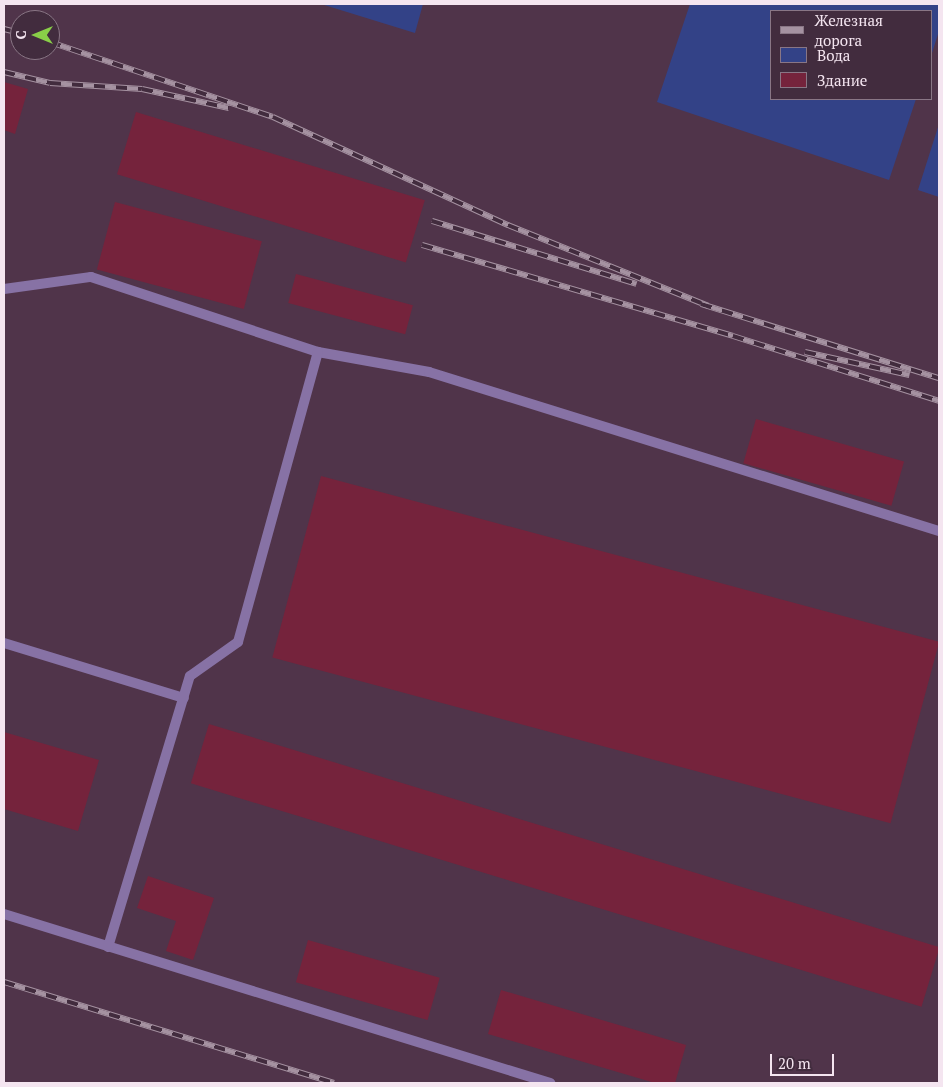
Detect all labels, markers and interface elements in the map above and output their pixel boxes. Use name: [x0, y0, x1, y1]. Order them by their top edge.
north arrow: [10, 10, 60, 60]
legend: [770, 10, 933, 100]
text: Железная дорога: [814, 10, 883, 50]
text: С: [11, 30, 30, 40]
text: Вода: [817, 45, 850, 65]
text: Здание: [817, 70, 867, 90]
scale bar: [773, 1044, 837, 1076]
text: 20 m: [778, 1053, 811, 1073]

